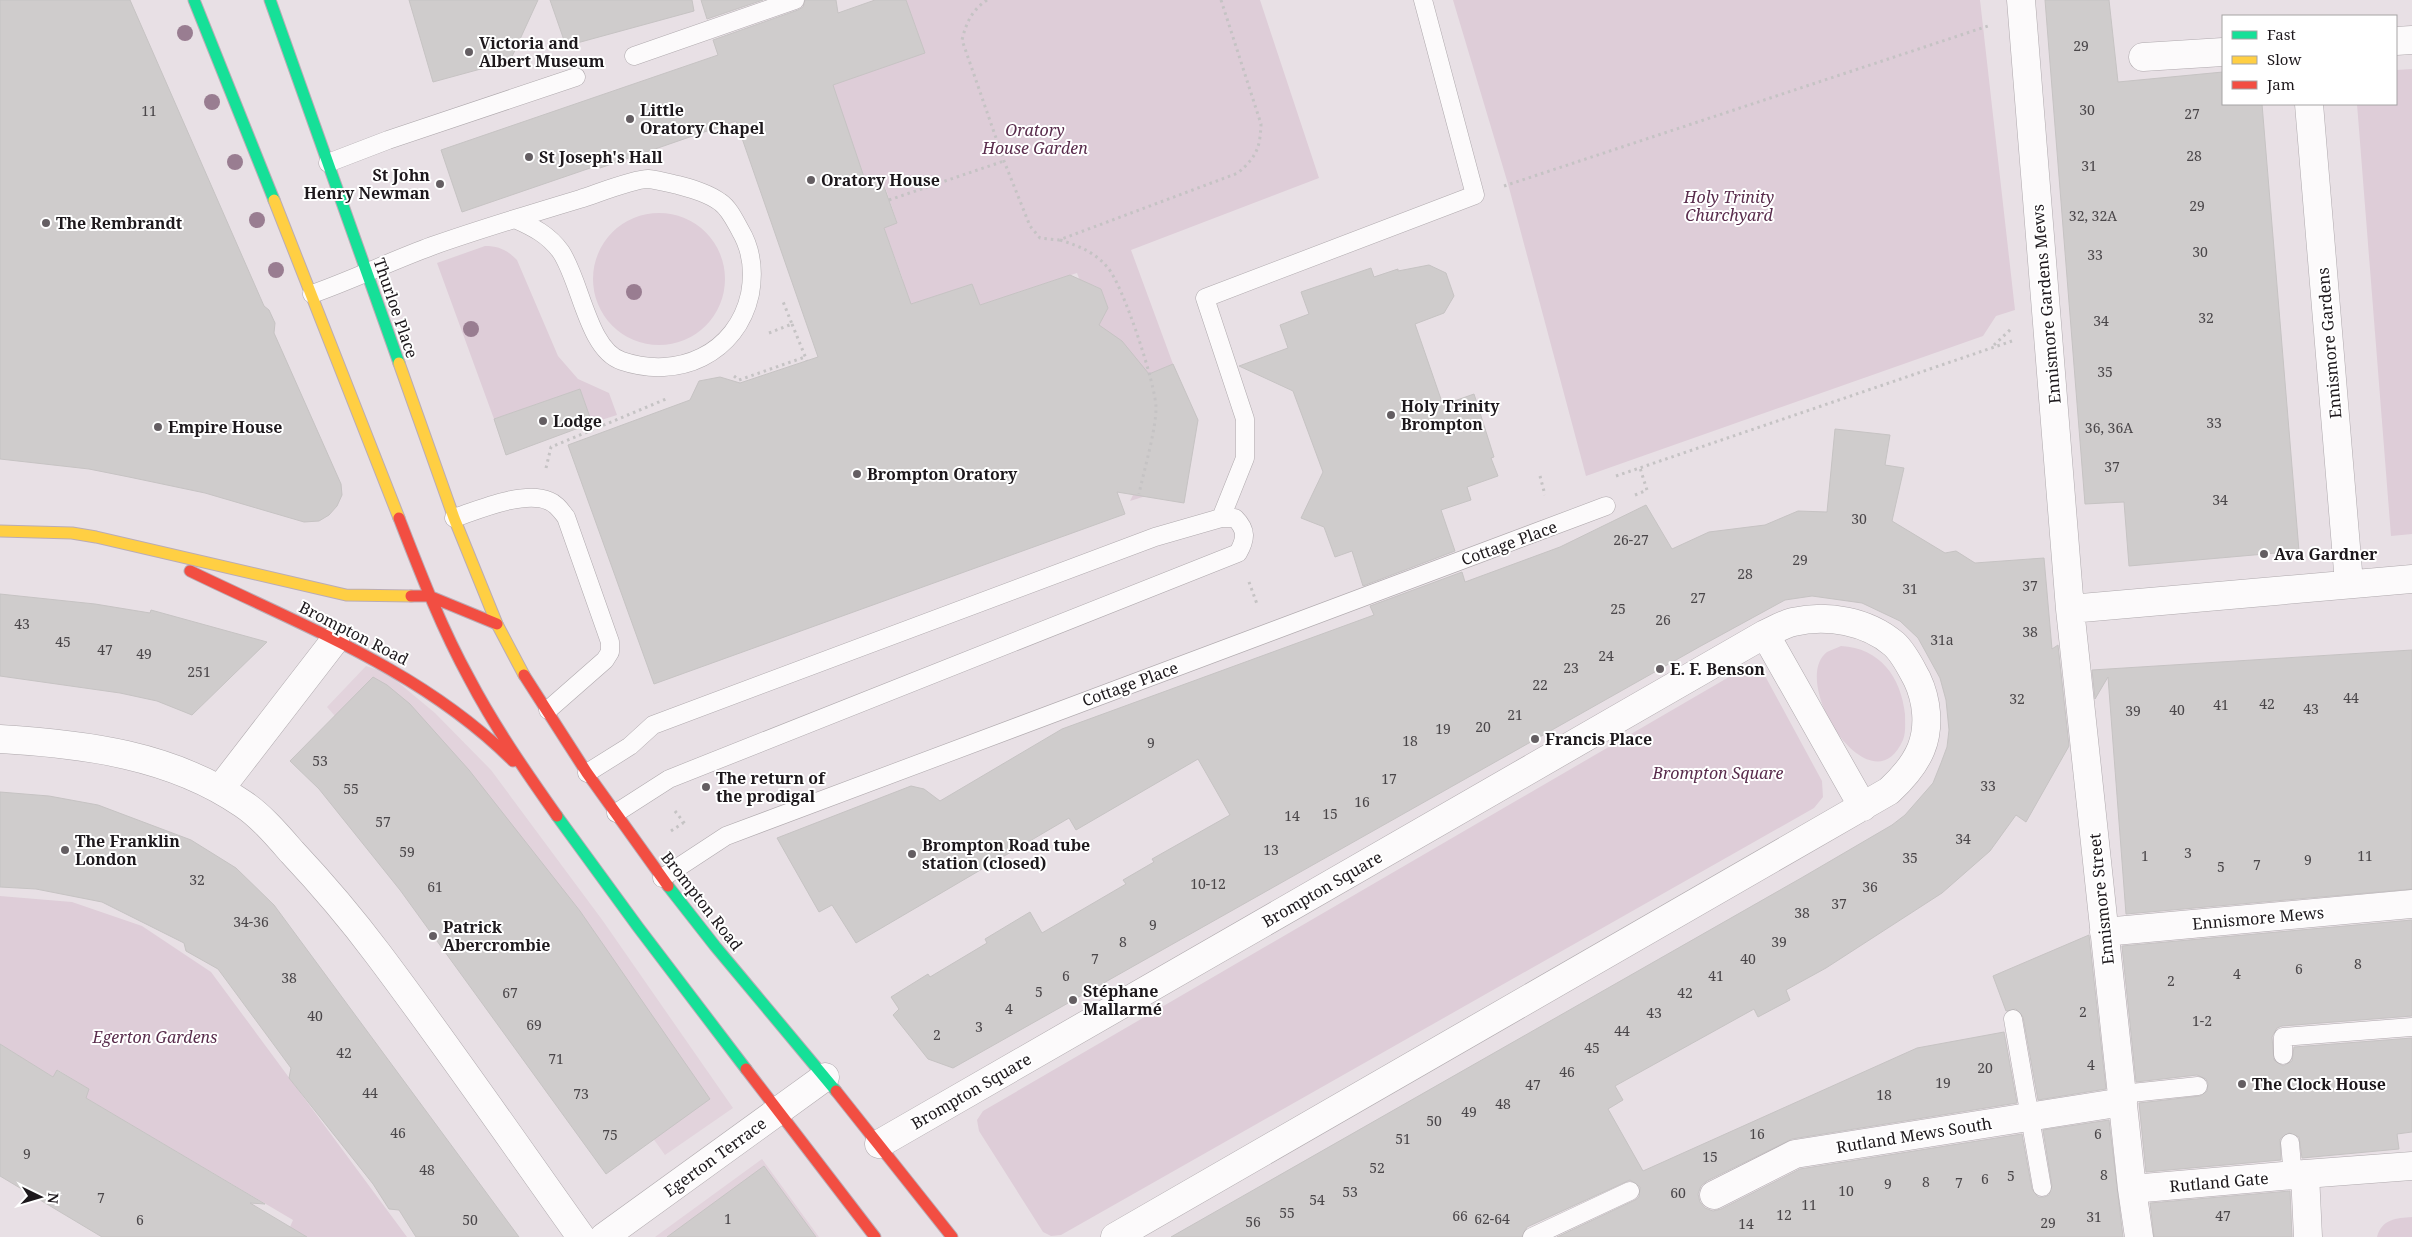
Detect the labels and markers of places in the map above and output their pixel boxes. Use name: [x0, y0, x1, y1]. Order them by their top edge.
place label: Victoria and Albert Museum: [479, 32, 605, 72]
marker: Victoria and Albert Museum: [463, 46, 475, 58]
place label: Little Oratory Chapel: [640, 99, 765, 139]
marker: Little Oratory Chapel: [624, 113, 636, 125]
place label: St Joseph's Hall: [539, 146, 663, 168]
marker: St Joseph's Hall: [523, 151, 535, 163]
place label: St John Henry Newman: [304, 164, 430, 204]
place label: Oratory House: [821, 169, 940, 191]
marker: Oratory House: [805, 174, 817, 186]
marker: St John Henry Newman: [434, 178, 446, 190]
place label: The Rembrandt: [56, 212, 183, 234]
marker: The Rembrandt: [40, 217, 52, 229]
place label: Holy Trinity Brompton: [1401, 395, 1500, 435]
marker: Holy Trinity Brompton: [1385, 409, 1397, 421]
place label: Lodge: [553, 410, 602, 432]
marker: Lodge: [537, 415, 549, 427]
place label: Empire House: [168, 416, 282, 438]
marker: Empire House: [152, 421, 164, 433]
place label: Brompton Oratory: [867, 463, 1018, 485]
marker: Brompton Oratory: [851, 468, 863, 480]
place label: Ava Gardner: [2274, 543, 2378, 565]
marker: Ava Gardner: [2258, 548, 2270, 560]
place label: E. F. Benson: [1670, 658, 1765, 680]
marker: E. F. Benson: [1654, 663, 1666, 675]
place label: Francis Place: [1545, 728, 1652, 750]
marker: Francis Place: [1529, 733, 1541, 745]
place label: The return of the prodigal: [716, 767, 826, 807]
marker: The return of the prodigal: [700, 781, 712, 793]
place label: The Franklin London: [75, 830, 180, 870]
place label: Brompton Road tube station (closed): [922, 834, 1090, 874]
marker: The Franklin London: [59, 844, 71, 856]
marker: Brompton Road tube station (closed): [906, 848, 918, 860]
place label: Patrick Abercrombie: [443, 916, 551, 956]
marker: Patrick Abercrombie: [427, 930, 439, 942]
place label: Stéphane Mallarmé: [1083, 980, 1162, 1020]
marker: Stéphane Mallarmé: [1067, 994, 1079, 1006]
place label: The Clock House: [2252, 1073, 2386, 1095]
marker: The Clock House: [2236, 1078, 2248, 1090]

